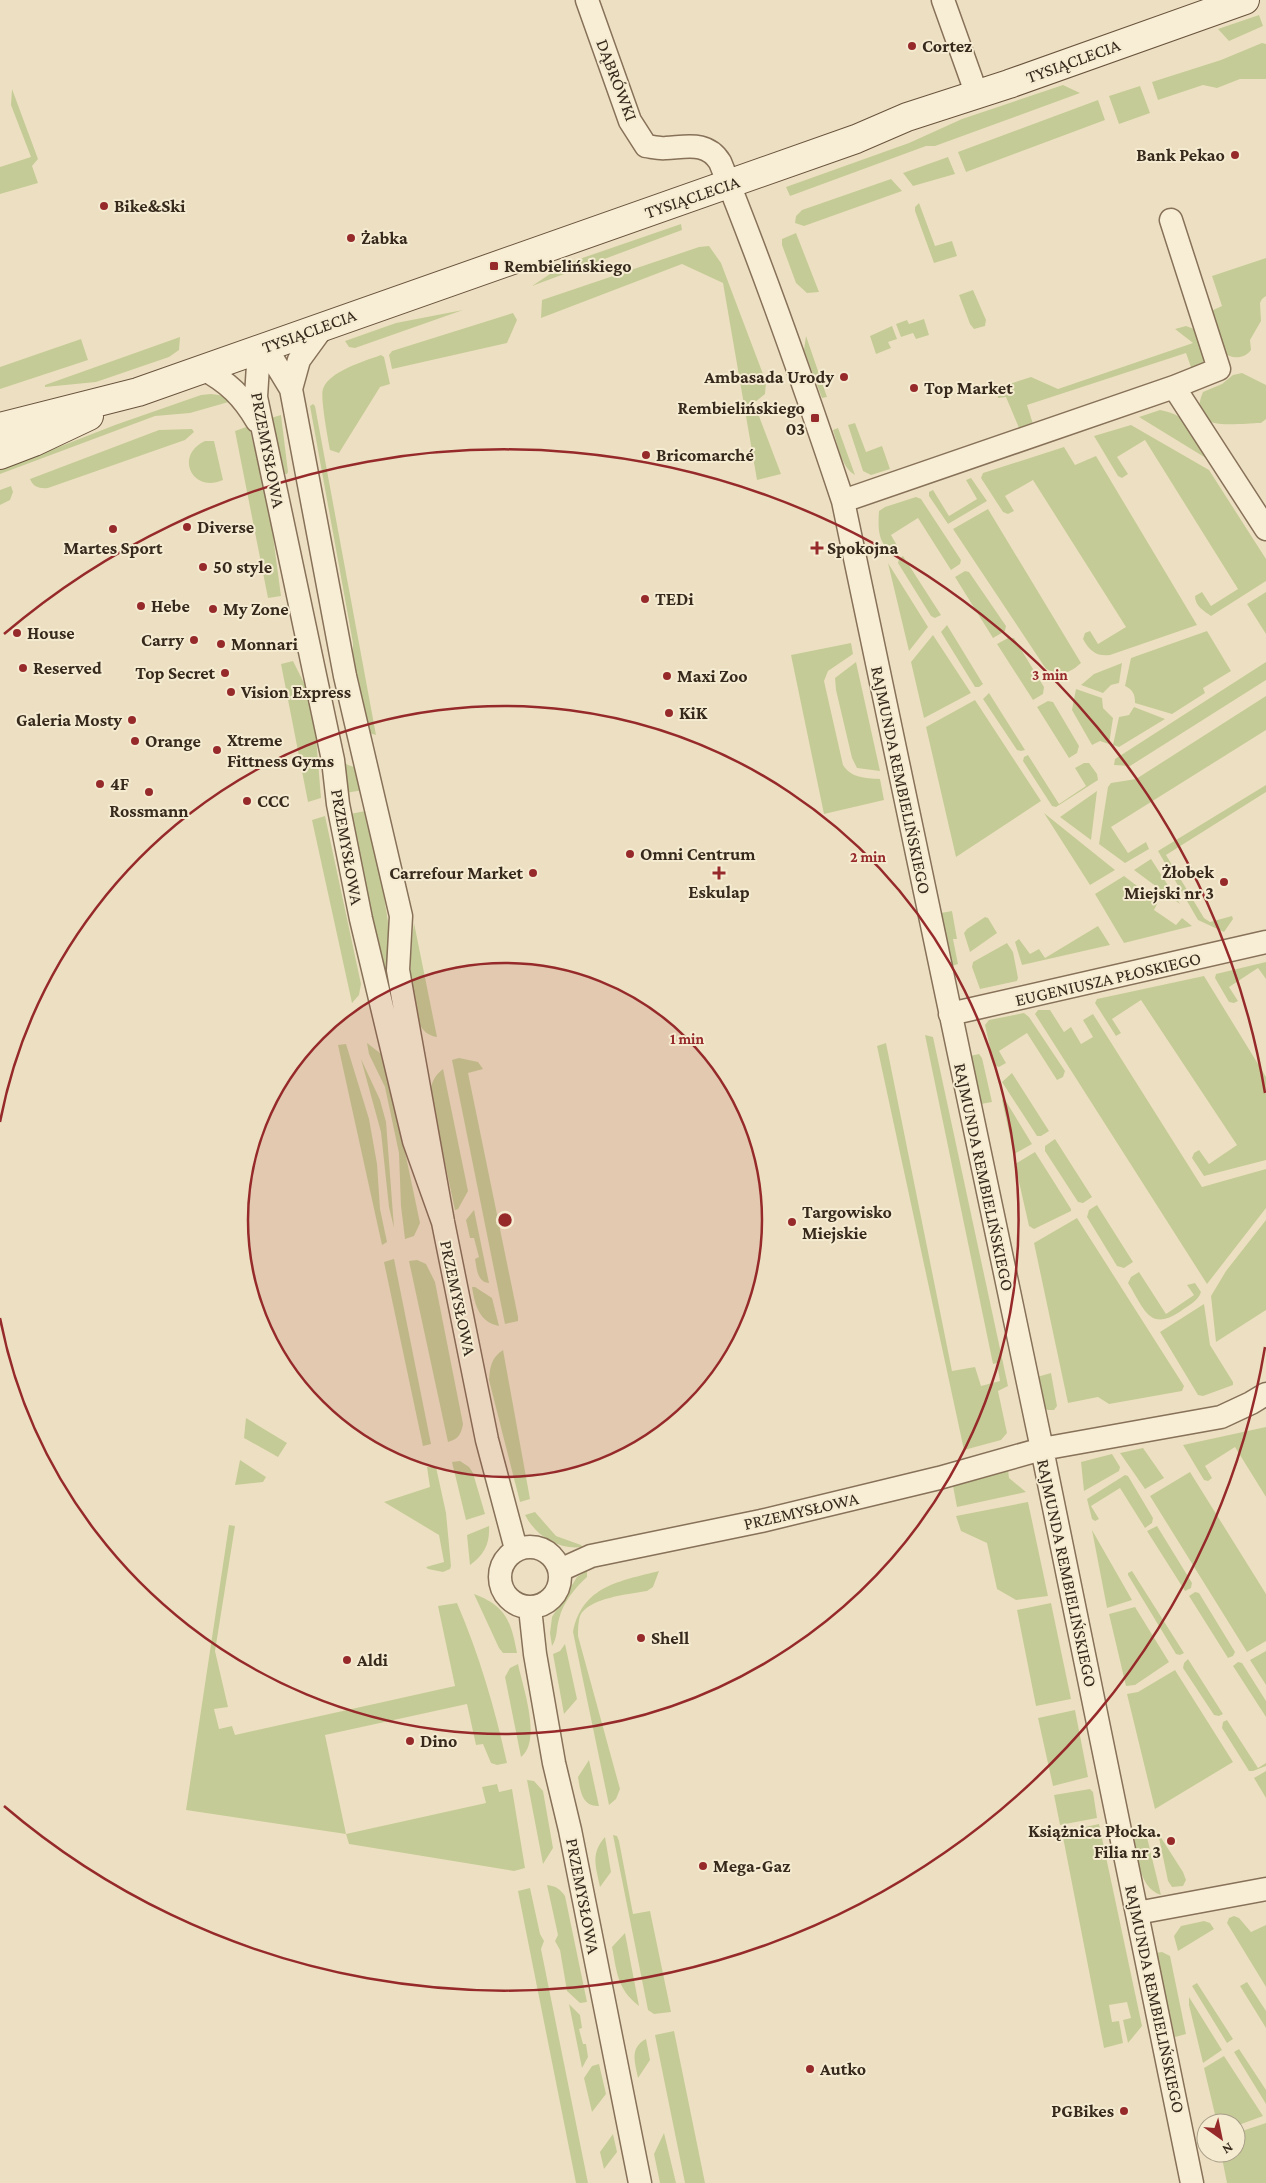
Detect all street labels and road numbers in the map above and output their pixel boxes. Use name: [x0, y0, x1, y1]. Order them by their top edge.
street label: TYSIĄCLECIA: [1023, 34, 1123, 87]
street label: DĄBRÓWKI: [592, 36, 642, 124]
street label: TYSIĄCLECIA: [642, 171, 743, 223]
street label: TYSIĄCLECIA: [259, 304, 359, 357]
street label: PRZEMYSŁOWA: [247, 390, 289, 510]
street label: RAJMUNDA REMBIELIŃSKIEGO: [867, 664, 935, 896]
street label: PRZEMYSŁOWA: [327, 787, 367, 907]
street label: EUGENIUSZA PŁOSKIEGO: [1013, 948, 1203, 1010]
street label: RAJMUNDA REMBIELIŃSKIEGO: [950, 1061, 1018, 1293]
street label: PRZEMYSŁOWA: [436, 1238, 480, 1358]
street label: RAJMUNDA REMBIELIŃSKIEGO: [1033, 1457, 1101, 1689]
street label: PRZEMYSŁOWA: [742, 1488, 861, 1534]
street label: PRZEMYSŁOWA: [562, 1836, 604, 1956]
street label: RAJMUNDA REMBIELIŃSKIEGO: [1121, 1883, 1189, 2115]

